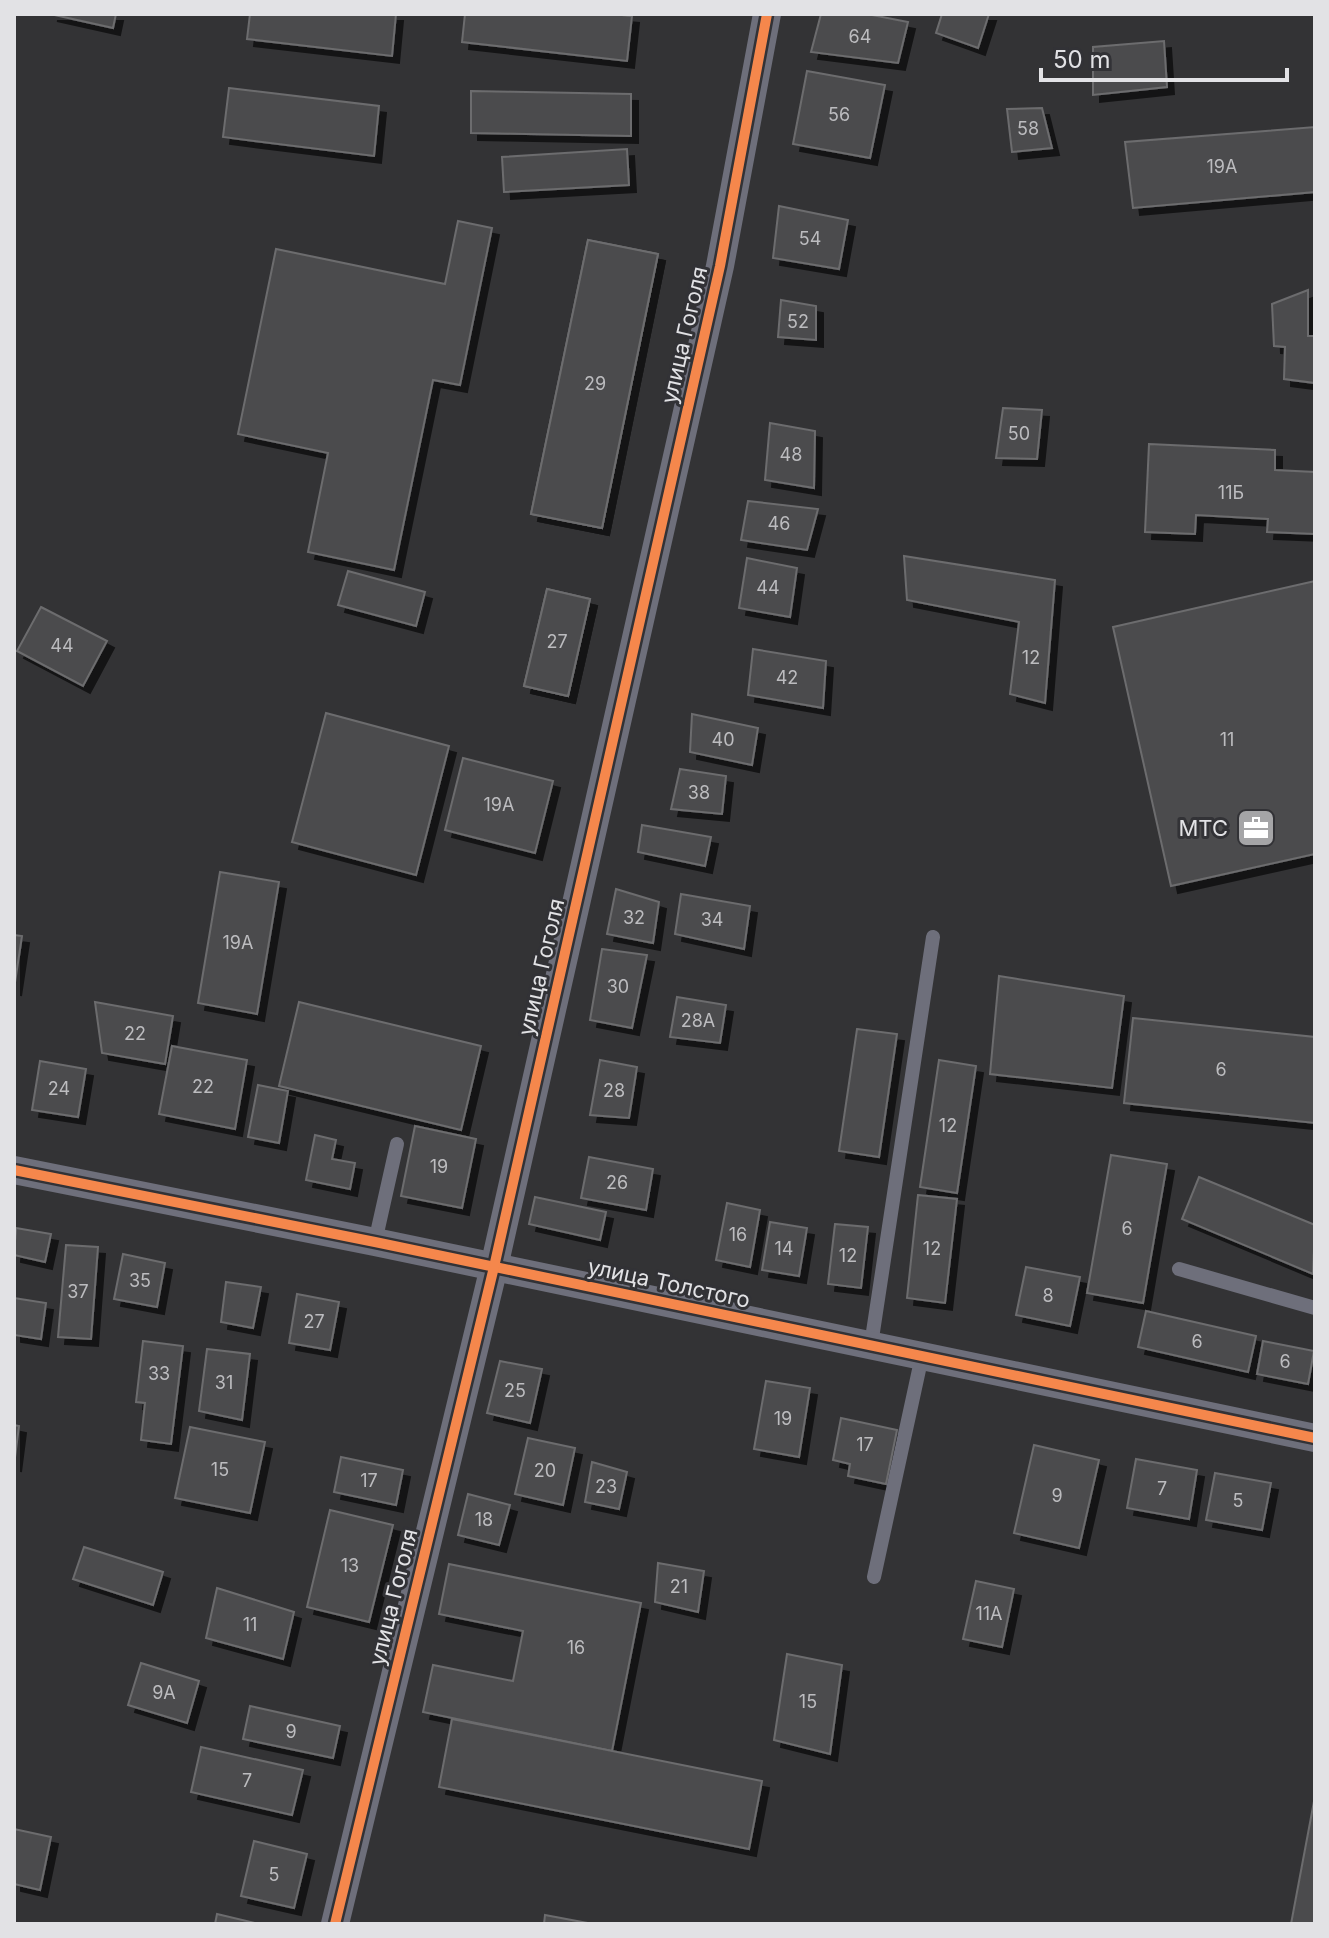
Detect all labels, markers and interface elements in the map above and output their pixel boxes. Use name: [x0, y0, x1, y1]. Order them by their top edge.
house number: 64: [849, 26, 871, 47]
scale bar: [1041, 32, 1287, 82]
text: 50 m: [1053, 45, 1111, 74]
house number: 56: [828, 104, 850, 125]
house number: 58: [1017, 118, 1039, 139]
house number: 19А: [1207, 156, 1237, 177]
house number: 54: [799, 228, 821, 249]
street label: улица Гоголя: [656, 264, 712, 406]
house number: 52: [787, 311, 809, 332]
house number: 29: [584, 373, 606, 394]
house number: 50: [1008, 423, 1030, 444]
house number: 48: [780, 444, 802, 465]
house number: 11Б: [1218, 482, 1244, 503]
house number: 46: [768, 513, 790, 534]
house number: 44: [756, 577, 780, 598]
house number: 27: [546, 631, 568, 652]
house number: 44: [50, 635, 74, 656]
house number: 12: [1022, 647, 1040, 668]
house number: 42: [776, 667, 798, 688]
house number: 40: [712, 729, 734, 750]
house number: 11: [1220, 729, 1234, 750]
house number: 38: [688, 782, 710, 803]
house number: 19А: [484, 794, 514, 815]
office icon: МТС: [1235, 807, 1277, 849]
place label: МТС: [1179, 815, 1228, 841]
street label: улица Гоголя: [513, 896, 569, 1038]
house number: 32: [623, 907, 645, 928]
house number: 34: [701, 909, 723, 930]
house number: 19А: [223, 932, 253, 953]
house number: 30: [607, 976, 629, 997]
house number: 28А: [681, 1010, 715, 1031]
house number: 22: [124, 1023, 146, 1044]
house number: 6: [1215, 1059, 1227, 1080]
house number: 22: [192, 1076, 214, 1097]
house number: 24: [48, 1078, 70, 1099]
house number: 28: [603, 1080, 625, 1101]
house number: 12: [939, 1115, 957, 1136]
house number: 19: [430, 1156, 448, 1177]
house number: 26: [606, 1172, 628, 1193]
house number: 6: [1121, 1218, 1133, 1239]
house number: 16: [729, 1224, 747, 1245]
house number: 14: [775, 1238, 793, 1259]
house number: 12: [923, 1238, 941, 1259]
house number: 12: [839, 1245, 857, 1266]
street label: улица Толстого: [586, 1253, 752, 1313]
house number: 35: [129, 1270, 151, 1291]
house number: 37: [67, 1281, 89, 1302]
house number: 8: [1042, 1285, 1054, 1306]
house number: 27: [303, 1311, 325, 1332]
house number: 6: [1191, 1331, 1203, 1352]
house number: 6: [1279, 1351, 1291, 1372]
house number: 33: [148, 1363, 170, 1384]
house number: 31: [215, 1372, 233, 1393]
house number: 25: [504, 1380, 526, 1401]
house number: 19: [774, 1408, 792, 1429]
house number: 17: [856, 1434, 874, 1455]
house number: 15: [211, 1459, 229, 1480]
house number: 20: [534, 1460, 556, 1481]
house number: 17: [360, 1470, 378, 1491]
house number: 23: [595, 1476, 617, 1497]
house number: 7: [1157, 1478, 1167, 1499]
house number: 9: [1051, 1485, 1063, 1506]
house number: 5: [1233, 1490, 1243, 1511]
house number: 18: [475, 1509, 493, 1530]
street label: улица Гоголя: [363, 1526, 423, 1668]
house number: 13: [341, 1555, 359, 1576]
house number: 21: [670, 1576, 688, 1597]
house number: 11А: [975, 1603, 1003, 1624]
house number: 11: [243, 1614, 257, 1635]
house number: 16: [567, 1637, 585, 1658]
house number: 9А: [152, 1682, 176, 1703]
house number: 15: [799, 1691, 817, 1712]
house number: 9: [285, 1721, 297, 1742]
house number: 7: [242, 1770, 252, 1791]
house number: 5: [269, 1864, 279, 1885]

